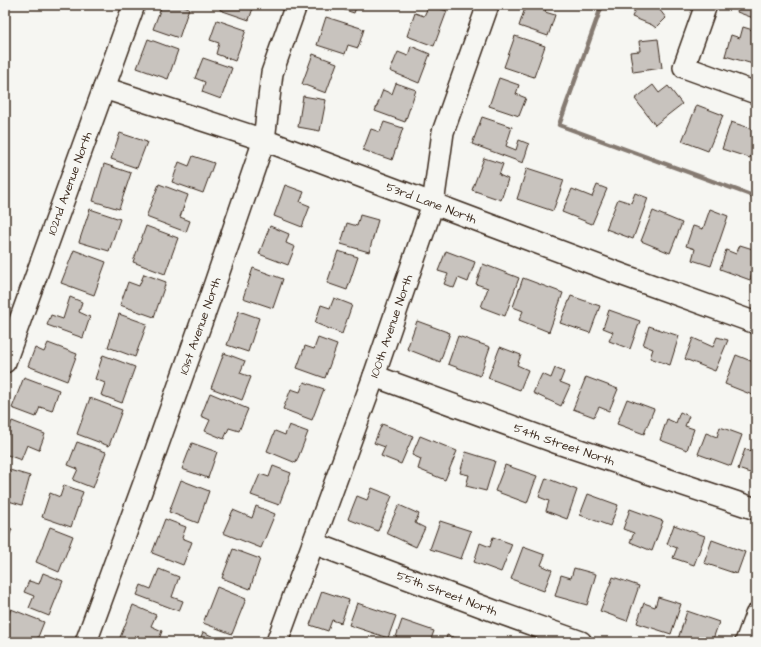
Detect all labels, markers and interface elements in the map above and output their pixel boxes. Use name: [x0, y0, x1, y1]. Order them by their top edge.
street label: 102nd Avenue North: [43, 129, 96, 237]
street label: 53rd Lane North: [384, 178, 479, 228]
street label: 100th Avenue North: [366, 272, 417, 380]
street label: 101st Avenue North: [175, 275, 225, 377]
street label: 54th Street North: [511, 419, 617, 470]
street label: 55th Street North: [394, 567, 500, 620]

